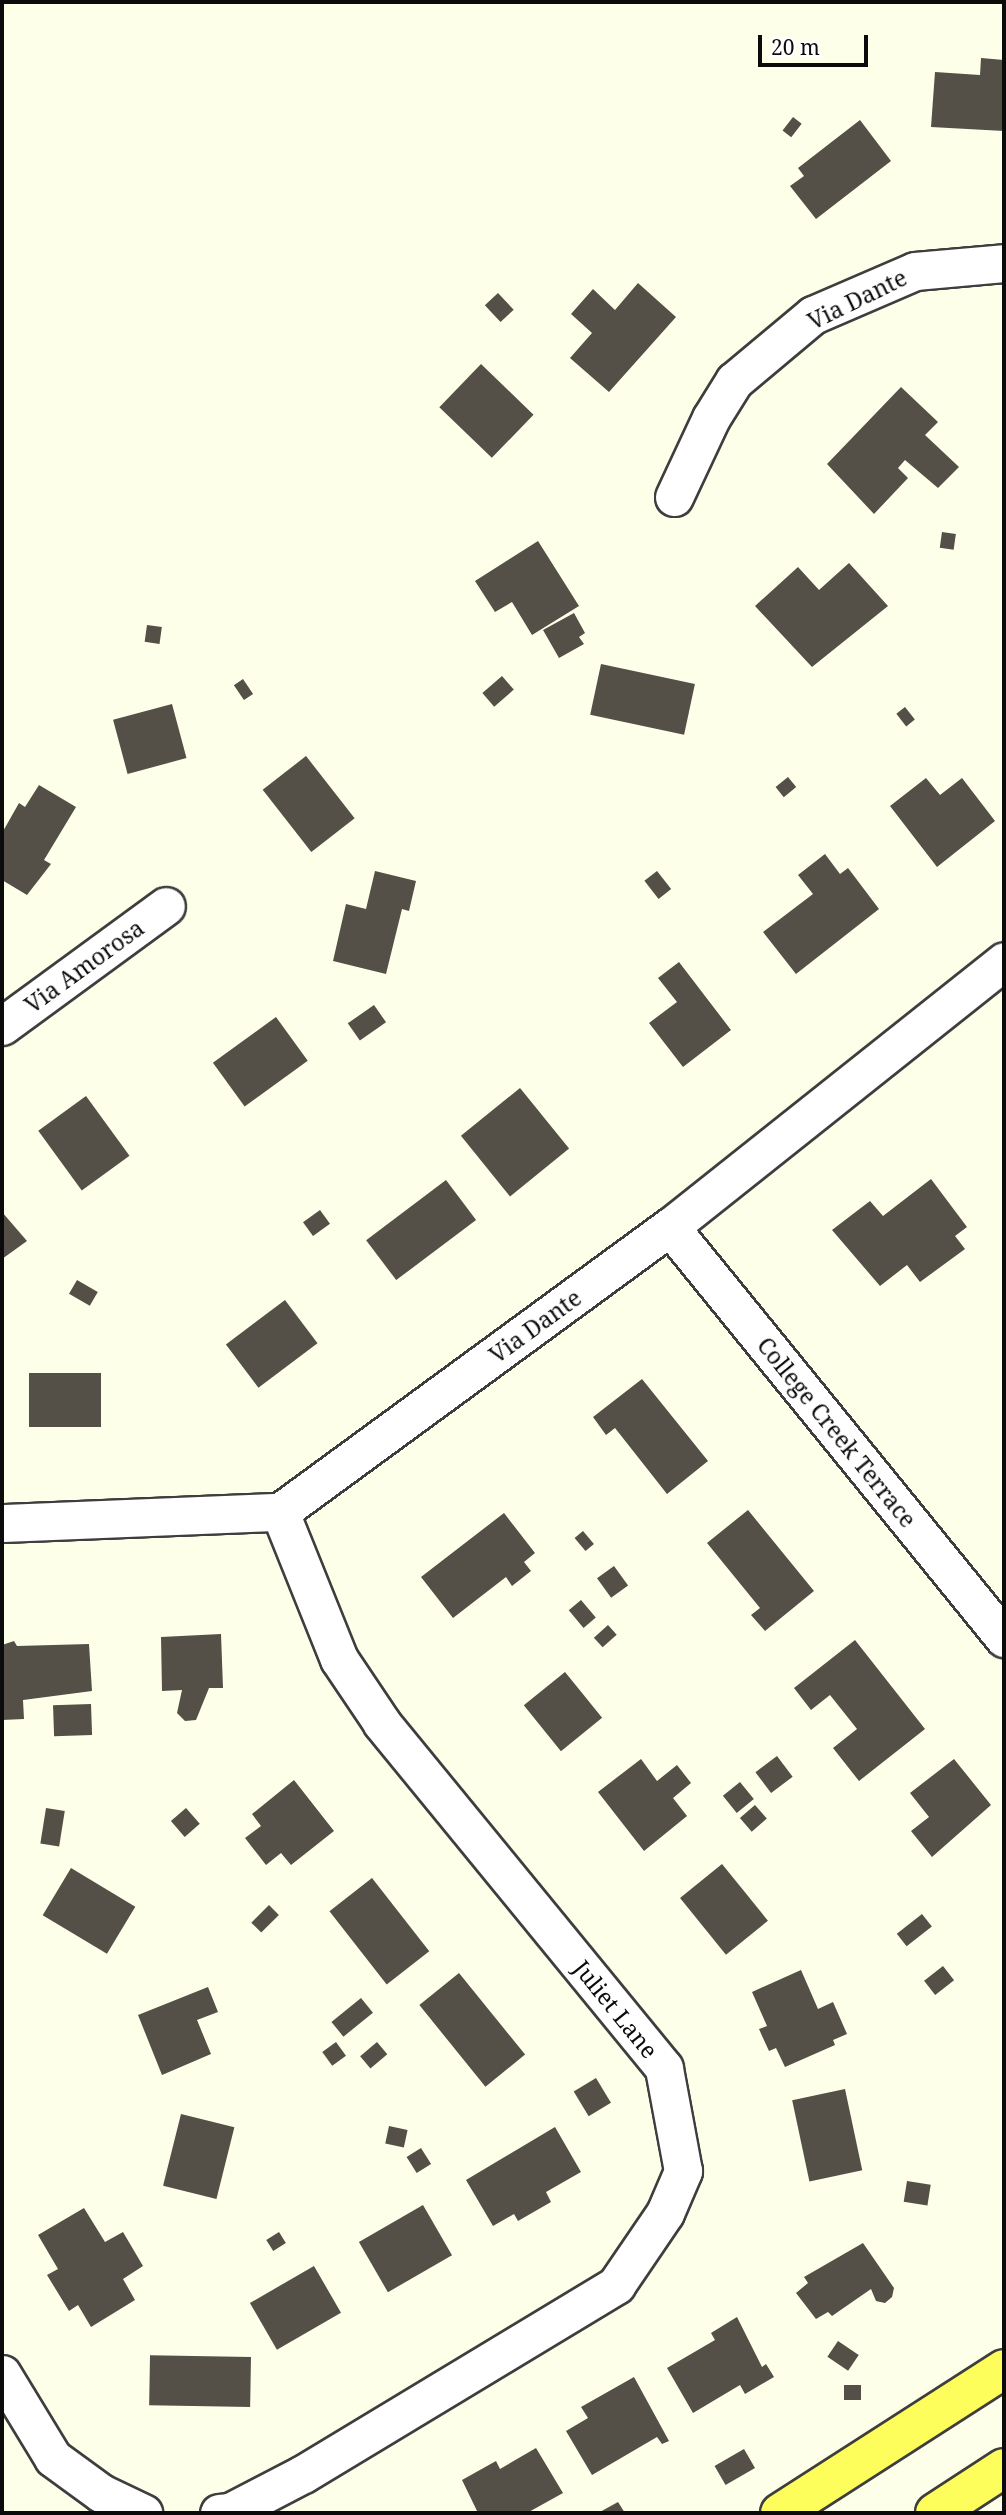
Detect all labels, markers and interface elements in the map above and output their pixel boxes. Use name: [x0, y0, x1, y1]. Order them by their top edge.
scale bar: [761, 21, 871, 65]
text: 20 m: [771, 33, 820, 61]
street label: Via Dante: [803, 263, 911, 335]
street label: Via Amorosa: [19, 914, 149, 1018]
street label: Via Dante: [484, 1283, 586, 1369]
street label: College Creek Terrace: [752, 1331, 922, 1533]
street label: Juliet Lane: [568, 1954, 664, 2064]

